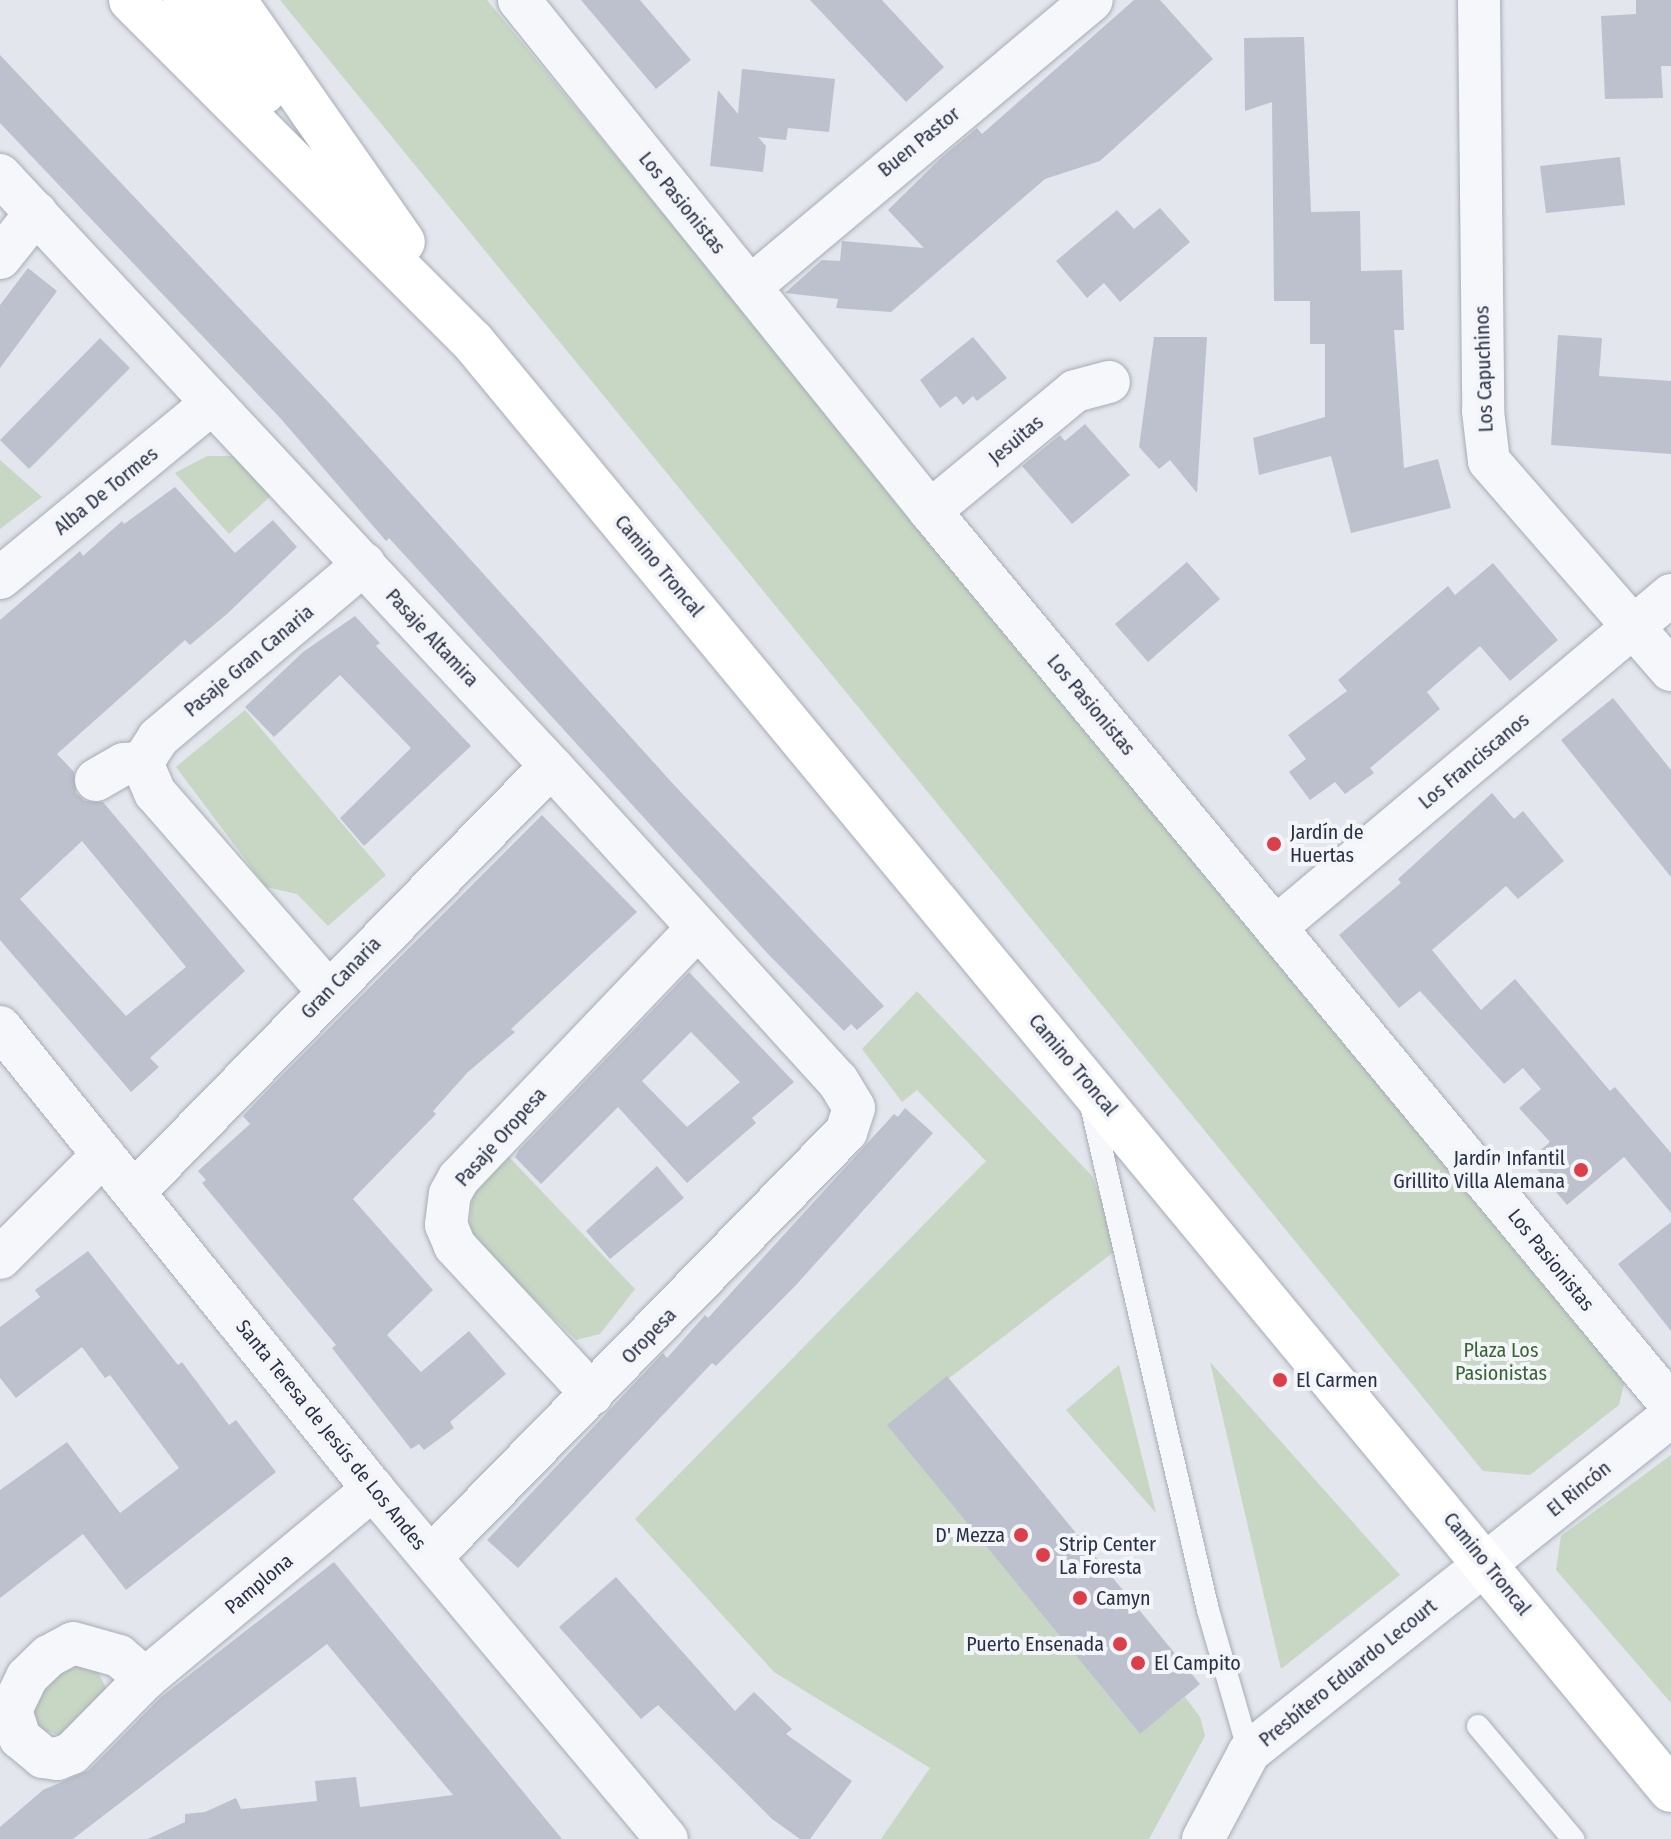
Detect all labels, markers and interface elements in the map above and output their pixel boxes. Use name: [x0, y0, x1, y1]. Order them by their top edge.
street label: Buen Pastor: [873, 102, 965, 182]
street label: Los Pasionistas: [634, 147, 730, 259]
street label: Los Capuchinos: [1470, 305, 1498, 433]
street label: Jesuitas: [984, 410, 1048, 470]
street label: Alba De Tormes: [49, 442, 163, 540]
street label: Camino Troncal: [610, 510, 708, 622]
street label: Pasaje Altamira: [381, 584, 483, 692]
street label: Pasaje Gran Canaria: [179, 600, 319, 722]
street label: Los Pasionistas: [1042, 650, 1140, 760]
street label: Los Franciscanos: [1414, 708, 1534, 814]
place label: Jardín de Huertas: [1290, 820, 1364, 867]
marker: Jardín de Huertas: [1265, 835, 1283, 853]
street label: Gran Canaria: [296, 932, 386, 1024]
street label: Camino Troncal: [1024, 1009, 1122, 1121]
street label: Pasaje Oropesa: [450, 1083, 552, 1191]
place label: Jardín Infantil Grillito Villa Alemana: [1393, 1146, 1565, 1193]
marker: Jardín Infantil Grillito Villa Alemana: [1572, 1161, 1590, 1179]
street label: Los Pasionistas: [1503, 1204, 1599, 1316]
street label: Oropesa: [617, 1303, 681, 1369]
street label: Santa Teresa de Jesús de Los Andes: [231, 1315, 431, 1555]
park label: Plaza Los Pasionistas: [1455, 1338, 1547, 1385]
place label: El Carmen: [1296, 1368, 1378, 1392]
marker: El Carmen: [1271, 1371, 1289, 1389]
street label: El Rincón: [1542, 1456, 1616, 1522]
street label: Camino Troncal: [1438, 1508, 1536, 1620]
place label: D' Mezza: [935, 1523, 1005, 1547]
marker: D' Mezza: [1012, 1526, 1030, 1544]
place label: Strip Center La Foresta: [1059, 1532, 1156, 1579]
marker: Strip Center La Foresta: [1034, 1546, 1052, 1564]
street label: Pamplona: [220, 1549, 298, 1619]
place label: Camyn: [1096, 1586, 1150, 1610]
marker: Camyn: [1071, 1589, 1089, 1607]
street label: Presbítero Eduardo Lecourt: [1254, 1594, 1442, 1752]
place label: Puerto Ensenada: [966, 1632, 1104, 1656]
marker: Puerto Ensenada: [1111, 1635, 1129, 1653]
place label: El Campito: [1154, 1651, 1241, 1675]
marker: El Campito: [1129, 1654, 1147, 1672]

